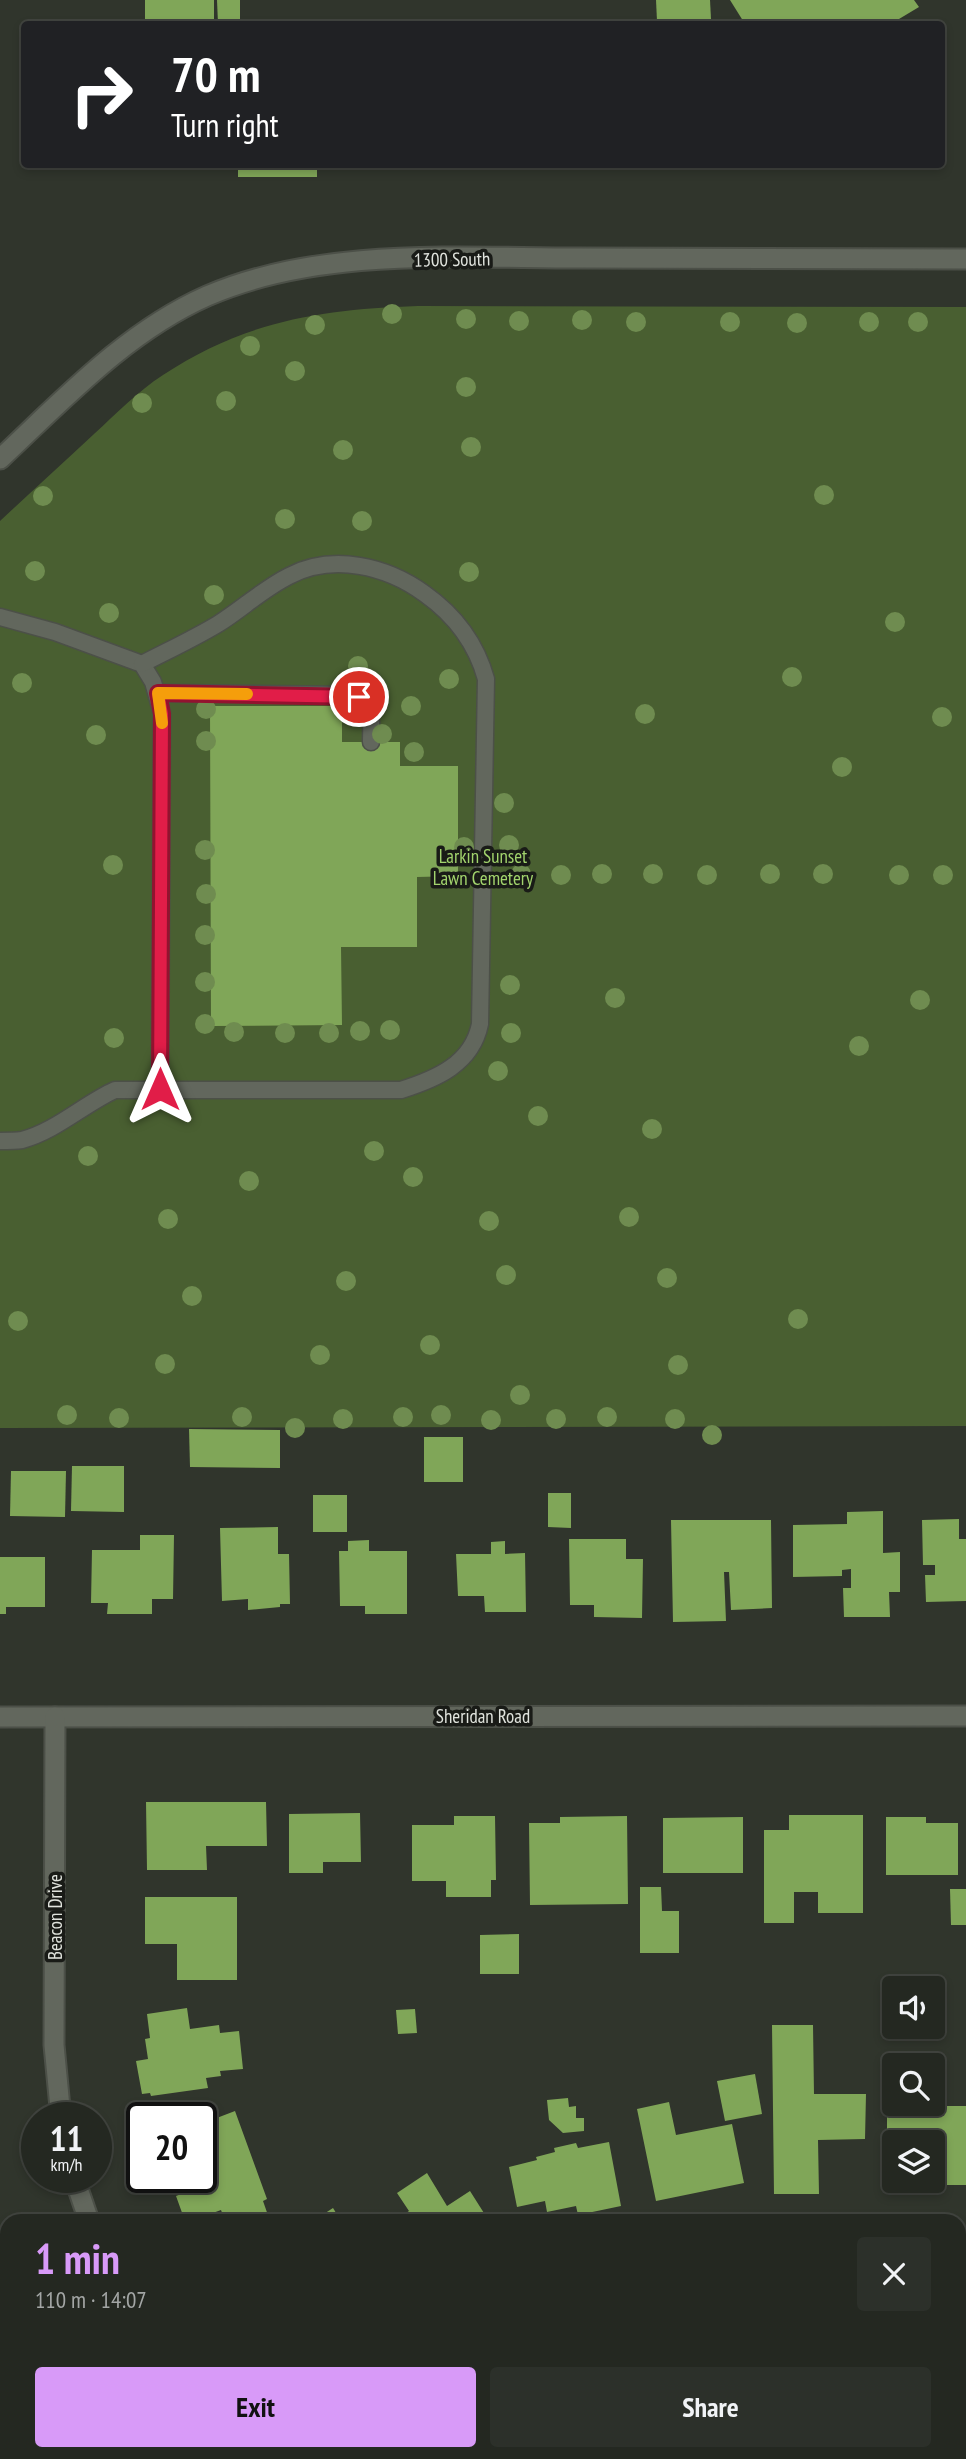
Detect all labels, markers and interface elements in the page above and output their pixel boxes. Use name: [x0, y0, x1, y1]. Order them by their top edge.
text: 70 m: [171, 42, 260, 106]
icon: right: [56, 49, 147, 140]
text: Turn right: [171, 104, 279, 146]
street label: 1300 South: [414, 246, 490, 272]
pin: [329, 667, 389, 727]
icon: arrive: [340, 678, 378, 716]
park label: Larkin Sunset Lawn Cemetery: [433, 844, 534, 890]
position arrow: [123, 1052, 197, 1126]
street label: Sheridan Road: [436, 1704, 530, 1728]
street label: Beacon Drive: [43, 1874, 67, 1960]
map controls: [882, 1976, 945, 2193]
button: sound: [882, 1976, 945, 2039]
button: search: [882, 2053, 945, 2116]
speed limit sign: 20: [126, 2102, 217, 2193]
text: 11: [50, 2115, 83, 2161]
button: layers: [882, 2130, 945, 2193]
text: km/h: [51, 2153, 82, 2176]
text: 1 min: [35, 2231, 120, 2286]
button: close: [857, 2237, 931, 2311]
text: 110 m · 14:07: [35, 2285, 147, 2314]
button: Exit: [35, 2367, 476, 2447]
button: Share: [490, 2367, 931, 2447]

